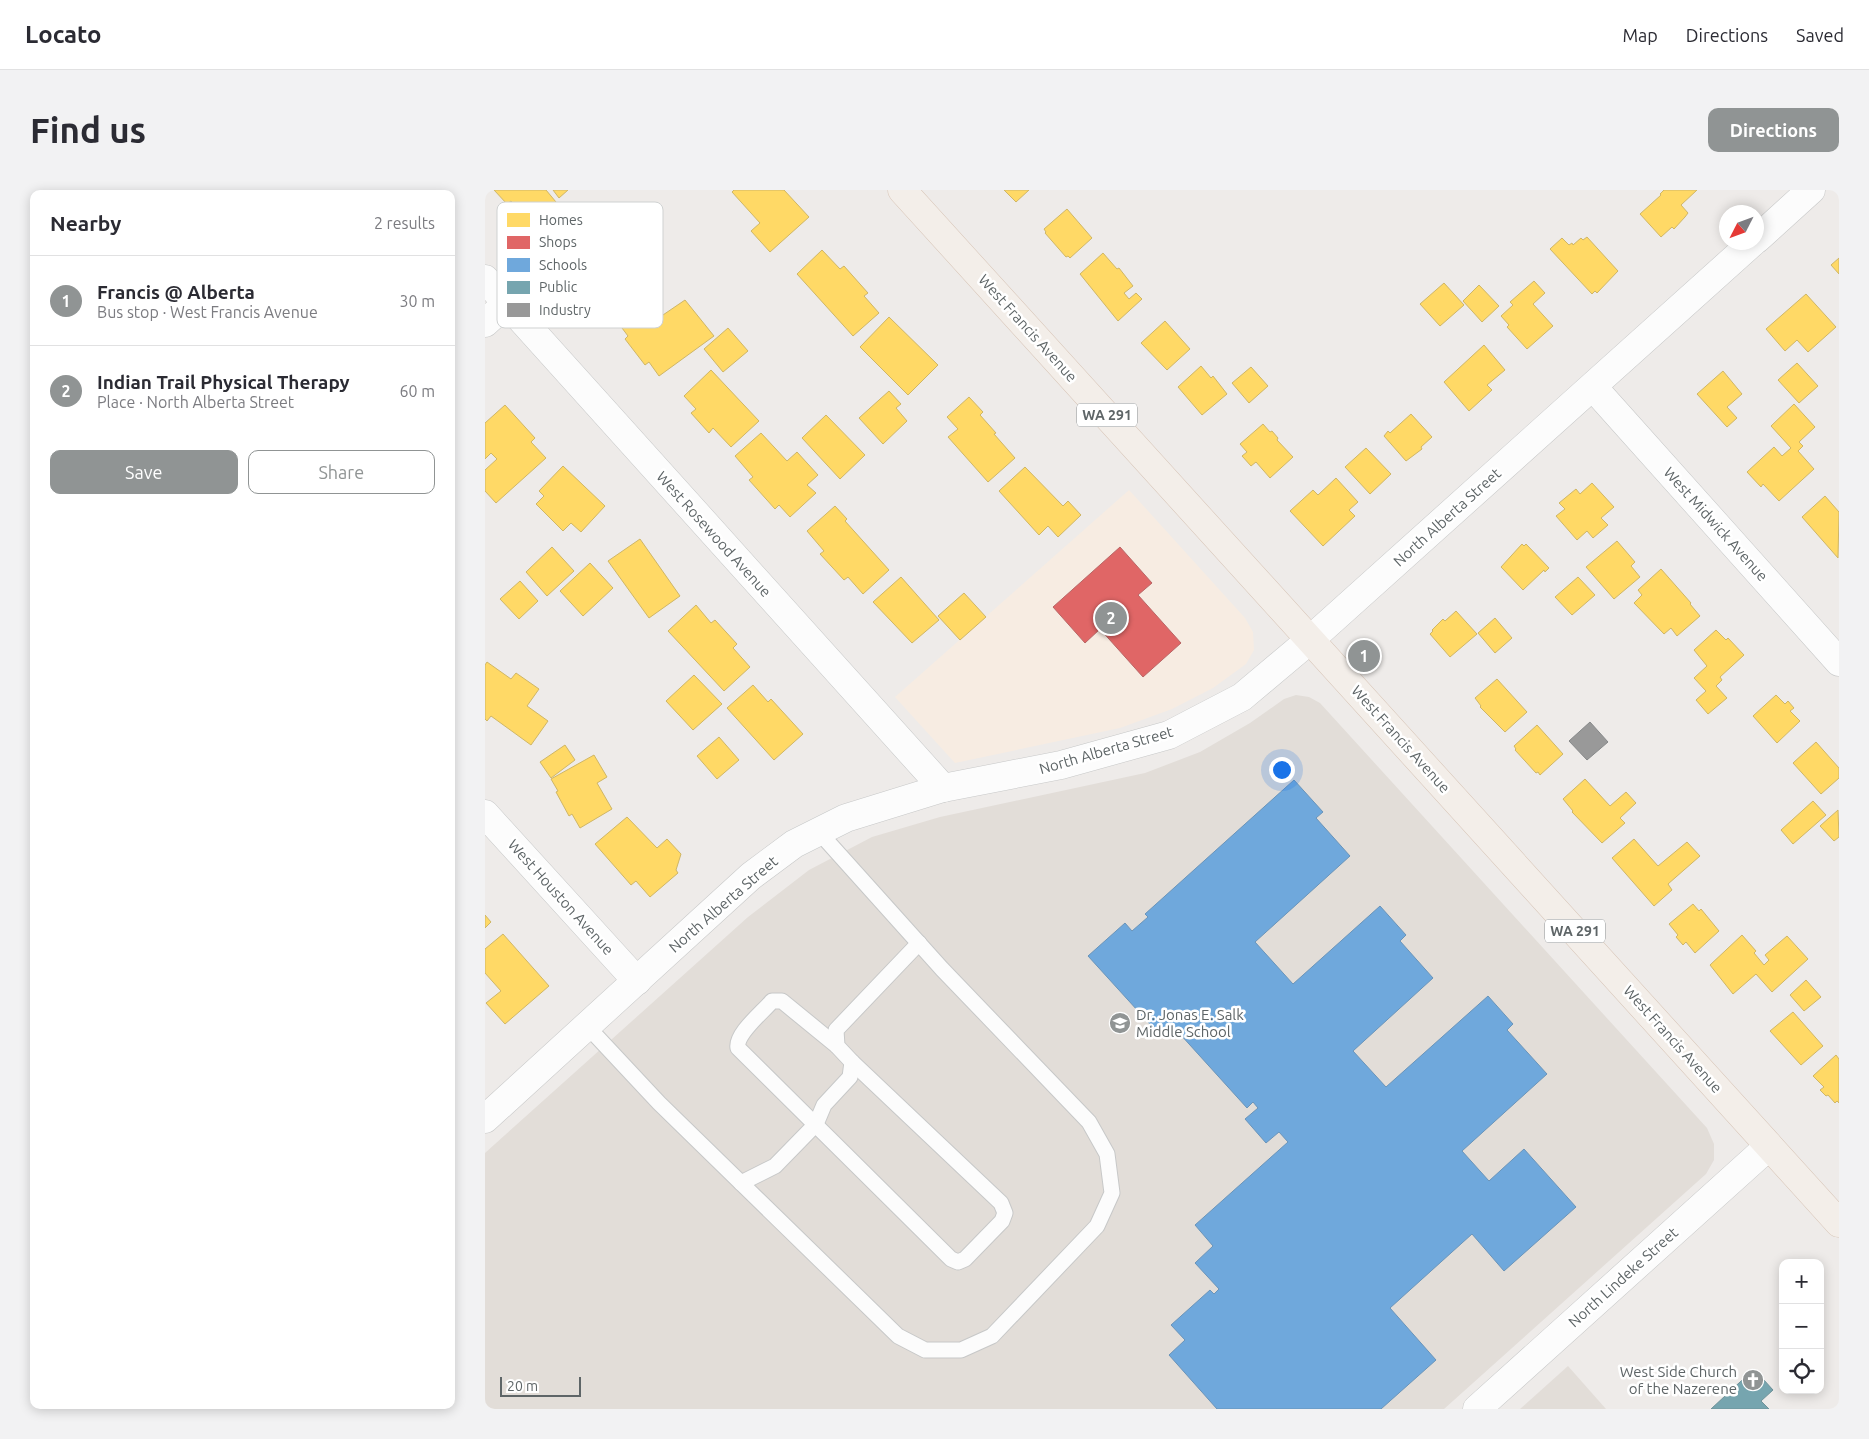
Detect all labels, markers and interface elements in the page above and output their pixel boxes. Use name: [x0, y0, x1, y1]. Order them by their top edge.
text: Locato: [25, 21, 101, 48]
text: Map: [1622, 25, 1658, 45]
text: Directions: [1686, 25, 1768, 45]
text: Saved: [1796, 25, 1844, 45]
button: Directions: [1708, 108, 1839, 152]
text: Find us: [30, 110, 146, 150]
legend: [497, 202, 663, 328]
north arrow: [1719, 205, 1764, 250]
text: Nearby: [50, 211, 121, 235]
text: Homes: [539, 212, 583, 228]
text: 2 results: [374, 214, 435, 232]
text: Shops: [539, 234, 577, 250]
text: Schools: [539, 257, 587, 273]
street label: West Francis Avenue: [975, 271, 1081, 385]
text: Public: [539, 279, 578, 295]
text: Francis @ Alberta: [97, 281, 255, 303]
text: 1: [61, 292, 71, 310]
text: 30 m: [399, 292, 435, 310]
text: Industry: [539, 302, 591, 318]
text: Bus stop · West Francis Avenue: [97, 303, 318, 321]
text: Indian Trail Physical Therapy: [97, 371, 350, 393]
text: 2: [61, 382, 71, 400]
text: 60 m: [399, 382, 435, 400]
text: Place · North Alberta Street: [97, 393, 294, 411]
road number: WA 291: [1077, 404, 1137, 426]
button: Save: [50, 450, 238, 494]
button: Share: [248, 450, 435, 494]
street label: North Alberta Street: [1390, 464, 1504, 570]
street label: West Midwick Avenue: [1660, 464, 1772, 584]
street label: West Rosewood Avenue: [653, 468, 775, 600]
pin: 2: [1095, 599, 1127, 637]
pin: 1: [1348, 637, 1380, 675]
street label: West Francis Avenue: [1348, 682, 1454, 796]
street label: North Alberta Street: [1037, 723, 1175, 777]
your location: [1269, 757, 1295, 783]
street label: West Houston Avenue: [505, 836, 617, 958]
street label: North Alberta Street: [665, 852, 781, 956]
road number: WA 291: [1545, 919, 1605, 942]
street label: West Francis Avenue: [1620, 982, 1726, 1096]
place label: Dr. Jonas E. Salk Middle School: [1136, 1006, 1244, 1040]
school or university icon: Dr. Jonas E. Salk Middle School: [1108, 1011, 1132, 1035]
street label: North Lindeke Street: [1565, 1223, 1681, 1330]
map controls: [1779, 1259, 1824, 1394]
button: +: [1779, 1259, 1824, 1304]
button: −: [1779, 1304, 1824, 1349]
button: locate: [1779, 1349, 1824, 1394]
place label: West Side Church of the Nazerene: [1620, 1363, 1737, 1397]
church icon: West Side Church of the Nazerene: [1741, 1368, 1765, 1392]
scale bar: [500, 1374, 581, 1397]
text: 20 m: [507, 1378, 538, 1394]

